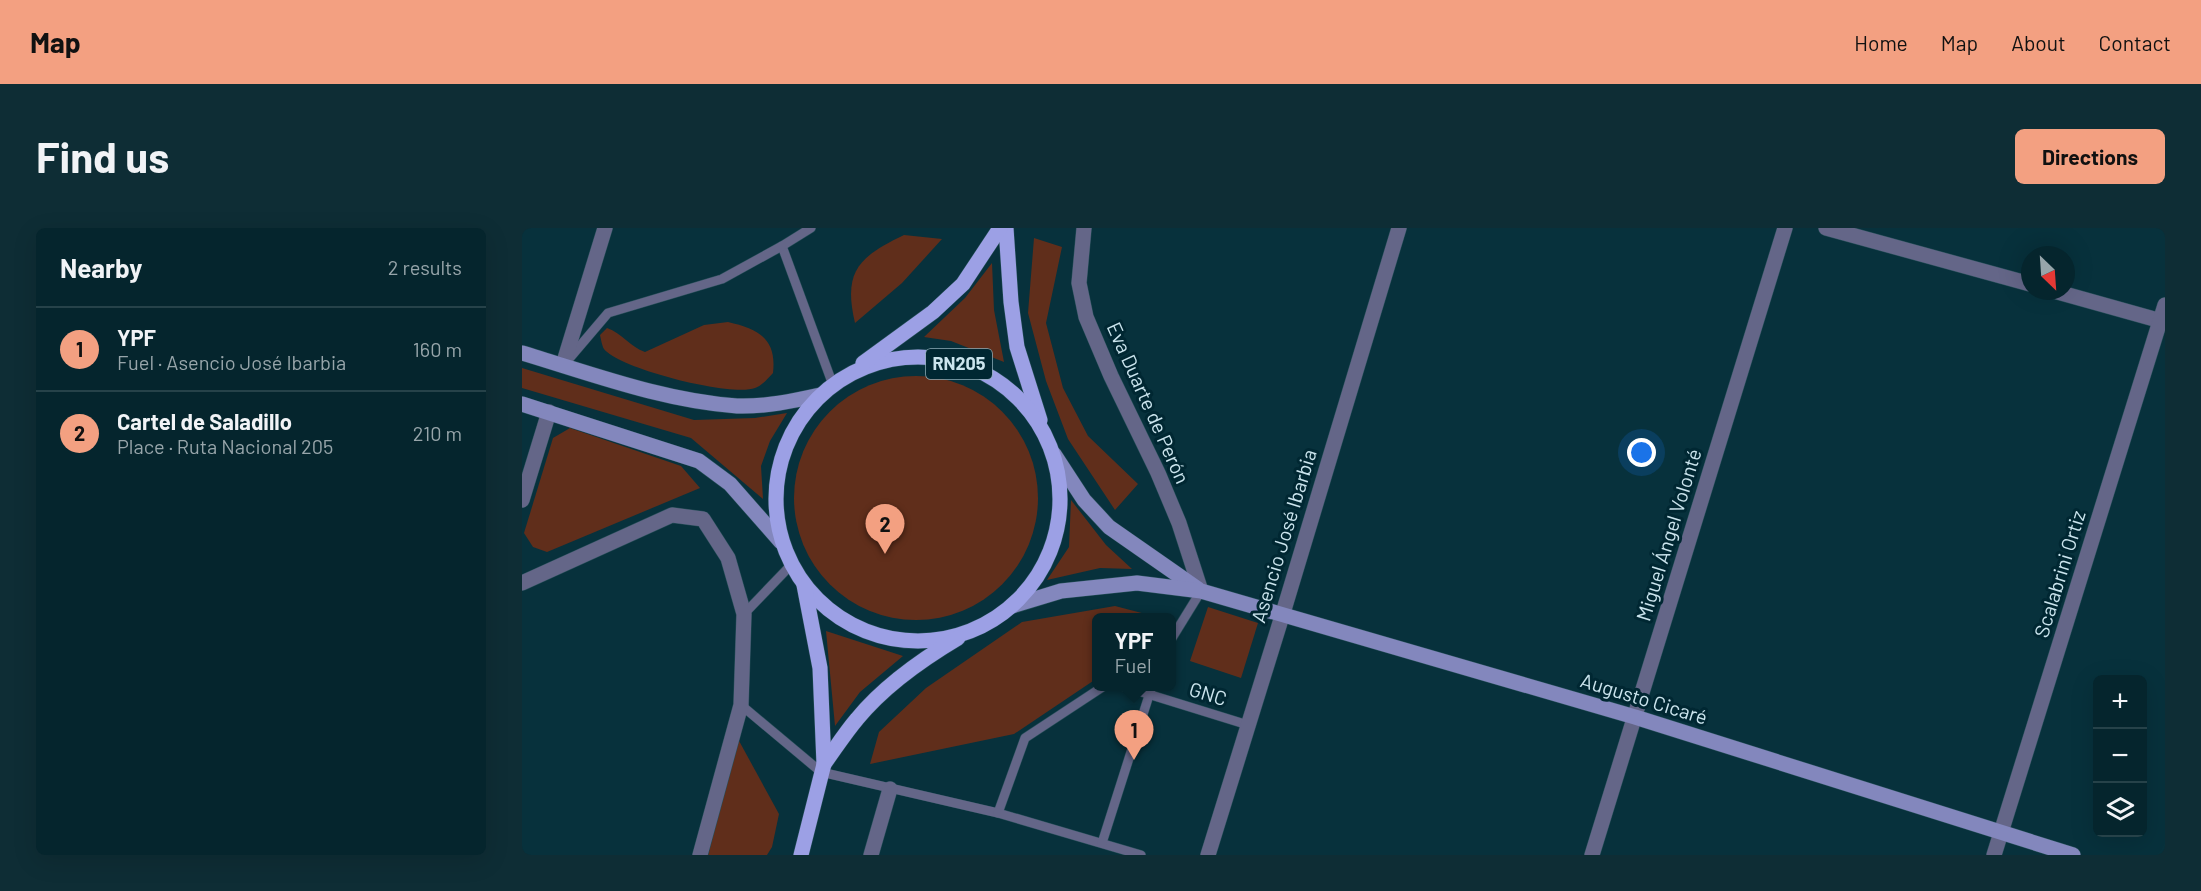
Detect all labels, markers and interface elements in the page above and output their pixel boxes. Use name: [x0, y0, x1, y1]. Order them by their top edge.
text: Map: [30, 25, 81, 59]
text: Home: [1854, 30, 1908, 55]
text: Map: [1941, 30, 1978, 55]
text: About: [2011, 30, 2066, 55]
text: Contact: [2099, 30, 2171, 55]
button: Directions: [2015, 129, 2165, 184]
text: Find us: [36, 131, 169, 181]
north arrow: [2021, 246, 2075, 300]
text: Nearby: [60, 252, 142, 283]
text: 2 results: [388, 255, 462, 279]
street label: Eva Duarte de Perón: [1103, 318, 1195, 487]
text: YPF: [117, 324, 156, 350]
text: 1: [76, 337, 83, 361]
text: 160 m: [413, 337, 462, 361]
road number: RN205: [926, 349, 992, 379]
text: Fuel · Asencio José Ibarbia: [117, 350, 346, 374]
text: Cartel de Saladillo: [117, 408, 292, 434]
text: 2: [74, 421, 85, 445]
text: 210 m: [413, 421, 462, 445]
text: Place · Ruta Nacional 205: [117, 434, 333, 458]
your location: [1627, 438, 1656, 467]
street label: Asencio José Ibarbia: [1245, 446, 1321, 625]
street label: Miguel Ángel Volonté: [1630, 446, 1706, 624]
pin: 2: [866, 504, 904, 554]
street label: Scalabrini Ortiz: [2028, 507, 2090, 640]
popup: [1092, 613, 1176, 691]
text: YPF: [1115, 627, 1153, 653]
text: Fuel: [1115, 653, 1152, 677]
street label: Augusto Cicaré: [1578, 667, 1711, 729]
map controls: [2093, 675, 2147, 837]
button: +: [2093, 675, 2147, 729]
street label: GNC: [1187, 676, 1230, 710]
pin: 1: [1114, 710, 1154, 760]
button: −: [2093, 729, 2147, 783]
button: layers: [2093, 783, 2147, 837]

